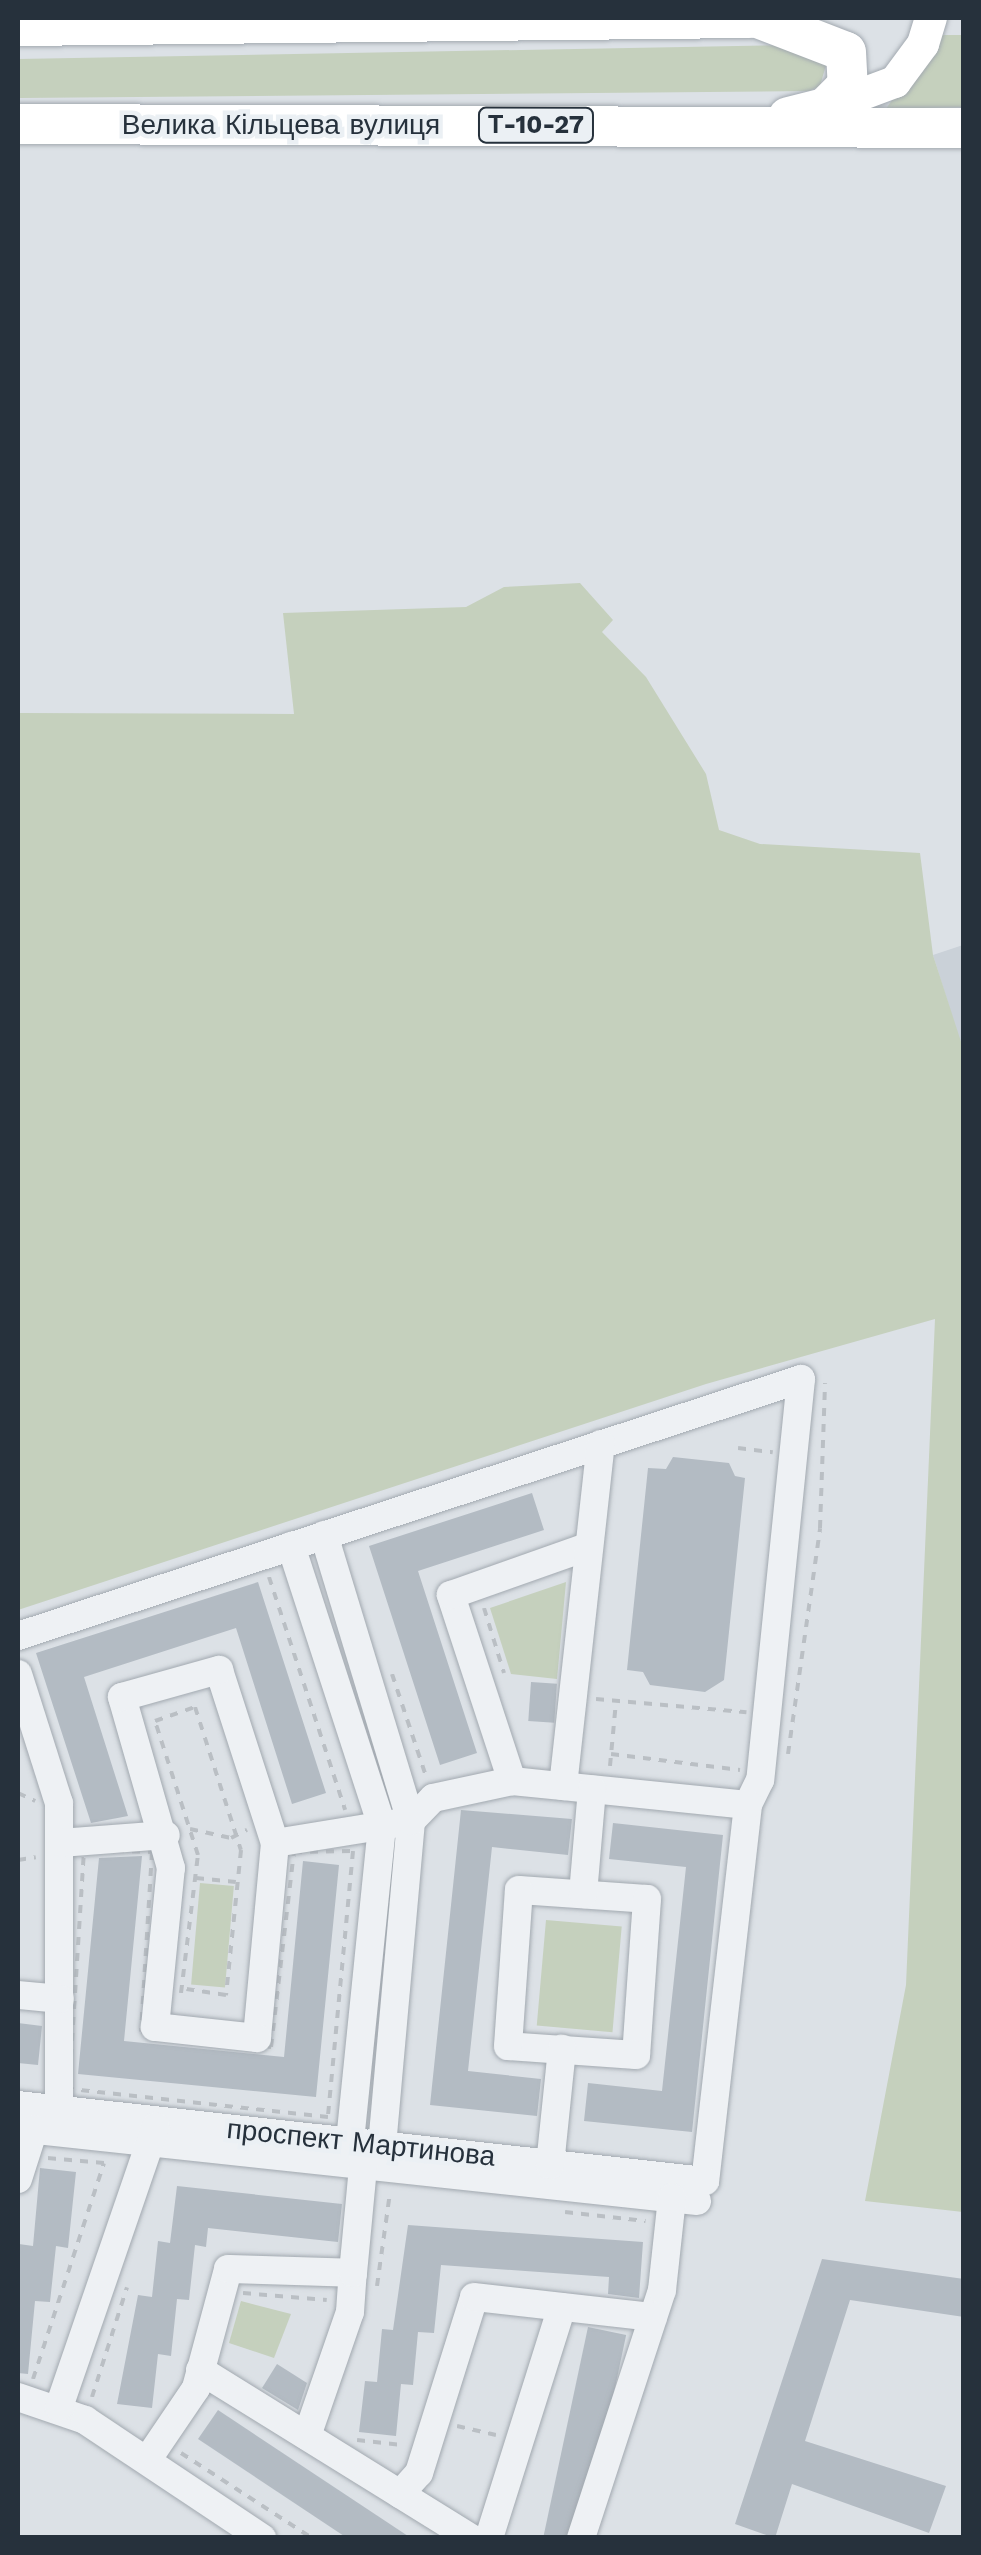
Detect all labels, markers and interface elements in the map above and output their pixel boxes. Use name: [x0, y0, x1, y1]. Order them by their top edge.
road number: Т-10-27: [476, 105, 596, 145]
street label: Велика Кільцева вулиця: [122, 108, 440, 142]
street label: проспект Мартинова: [225, 2112, 497, 2174]

